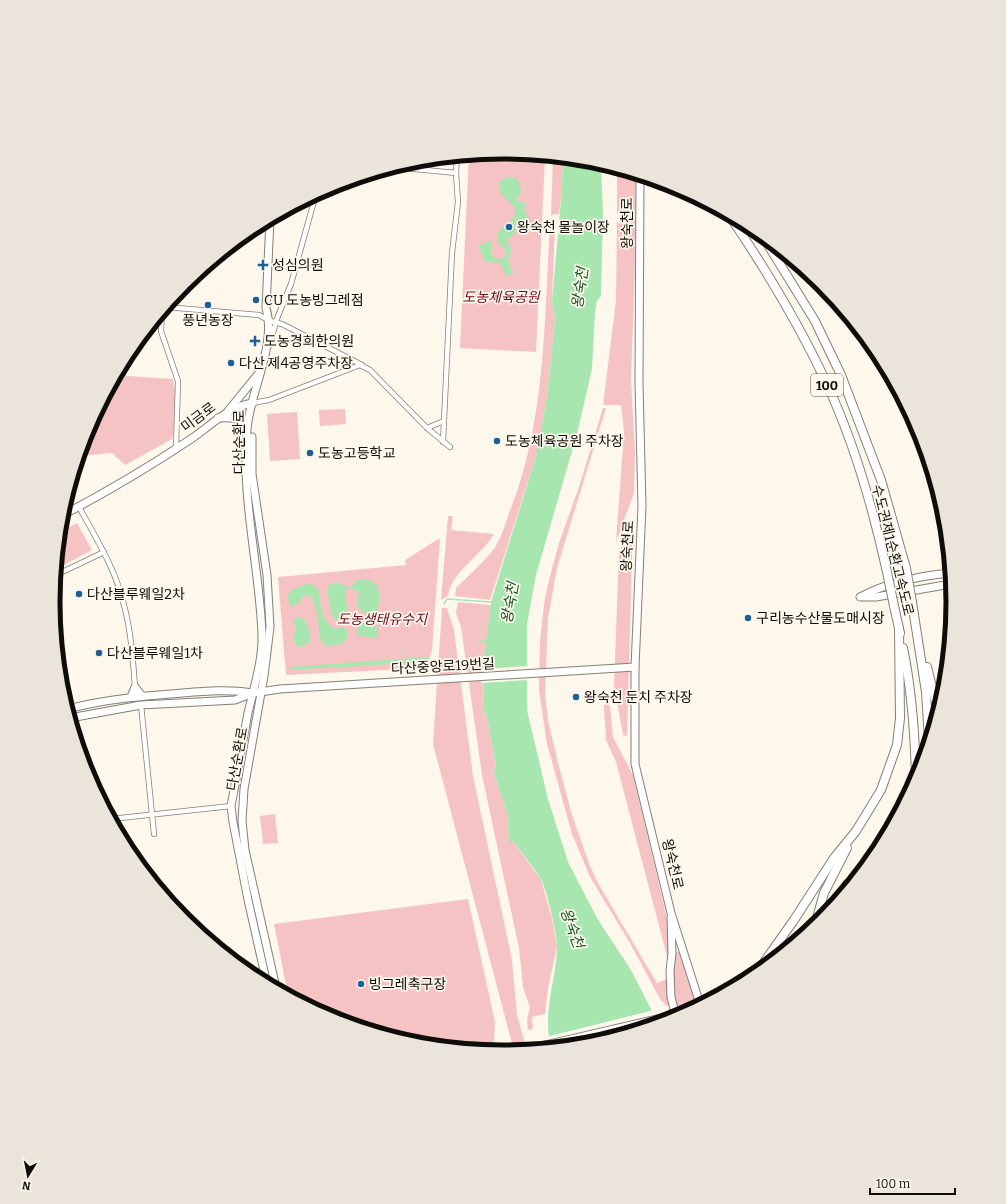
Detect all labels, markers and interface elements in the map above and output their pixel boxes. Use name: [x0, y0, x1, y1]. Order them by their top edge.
street label: 왕숙천로: [619, 197, 636, 249]
place label: 왕숙천 물놀이장: [517, 219, 610, 236]
marker: 왕숙천 물놀이장: [504, 222, 514, 232]
place label: 성심의원: [272, 257, 324, 274]
marker: 성심의원: [257, 259, 269, 271]
water label: 왕숙천: [568, 264, 592, 310]
park label: 도농체육공원: [462, 289, 541, 306]
place label: CU 도농빙그레점: [264, 292, 364, 309]
marker: CU 도농빙그레점: [251, 295, 261, 305]
marker: 풍년농장: [203, 300, 213, 310]
place label: 풍년농장: [182, 312, 234, 329]
place label: 도농경희한의원: [264, 333, 354, 350]
marker: 도농경희한의원: [249, 335, 261, 347]
place label: 다산 제4공영주차장: [239, 355, 353, 372]
marker: 다산 제4공영주차장: [226, 358, 236, 368]
road number: 100: [811, 374, 843, 396]
street label: 미금로: [178, 399, 219, 436]
street label: 다산순환로: [231, 410, 248, 474]
place label: 도농체육공원 주차장: [505, 433, 624, 450]
marker: 도농체육공원 주차장: [492, 436, 502, 446]
place label: 도농고등학교: [318, 445, 395, 462]
marker: 도농고등학교: [305, 448, 315, 458]
street label: 수도권제1순환고속도로: [868, 483, 917, 618]
street label: 왕숙천로: [618, 520, 637, 572]
water label: 왕숙천: [498, 579, 523, 625]
place label: 다산블루웨일2차: [87, 586, 185, 603]
marker: 다산블루웨일2차: [74, 589, 84, 599]
place label: 구리농수산물도매시장: [756, 610, 885, 627]
park label: 도농생태유수지: [337, 611, 428, 628]
marker: 구리농수산물도매시장: [743, 613, 753, 623]
place label: 다산블루웨일1차: [107, 645, 203, 662]
marker: 다산블루웨일1차: [94, 648, 104, 658]
street label: 다산중앙로19번길: [391, 655, 495, 678]
place label: 왕숙천 둔치 주차장: [584, 689, 693, 706]
marker: 왕숙천 둔치 주차장: [571, 692, 581, 702]
street label: 다산순환로: [224, 726, 251, 792]
street label: 왕숙천로: [658, 837, 687, 891]
water label: 왕숙천: [556, 905, 588, 953]
place label: 빙그레축구장: [369, 976, 446, 993]
marker: 빙그레축구장: [356, 979, 366, 989]
north arrow: [8, 1156, 48, 1196]
scale bar: [870, 1170, 955, 1196]
text: 100 m: [876, 1177, 911, 1191]
text: N: [21, 1178, 32, 1192]

